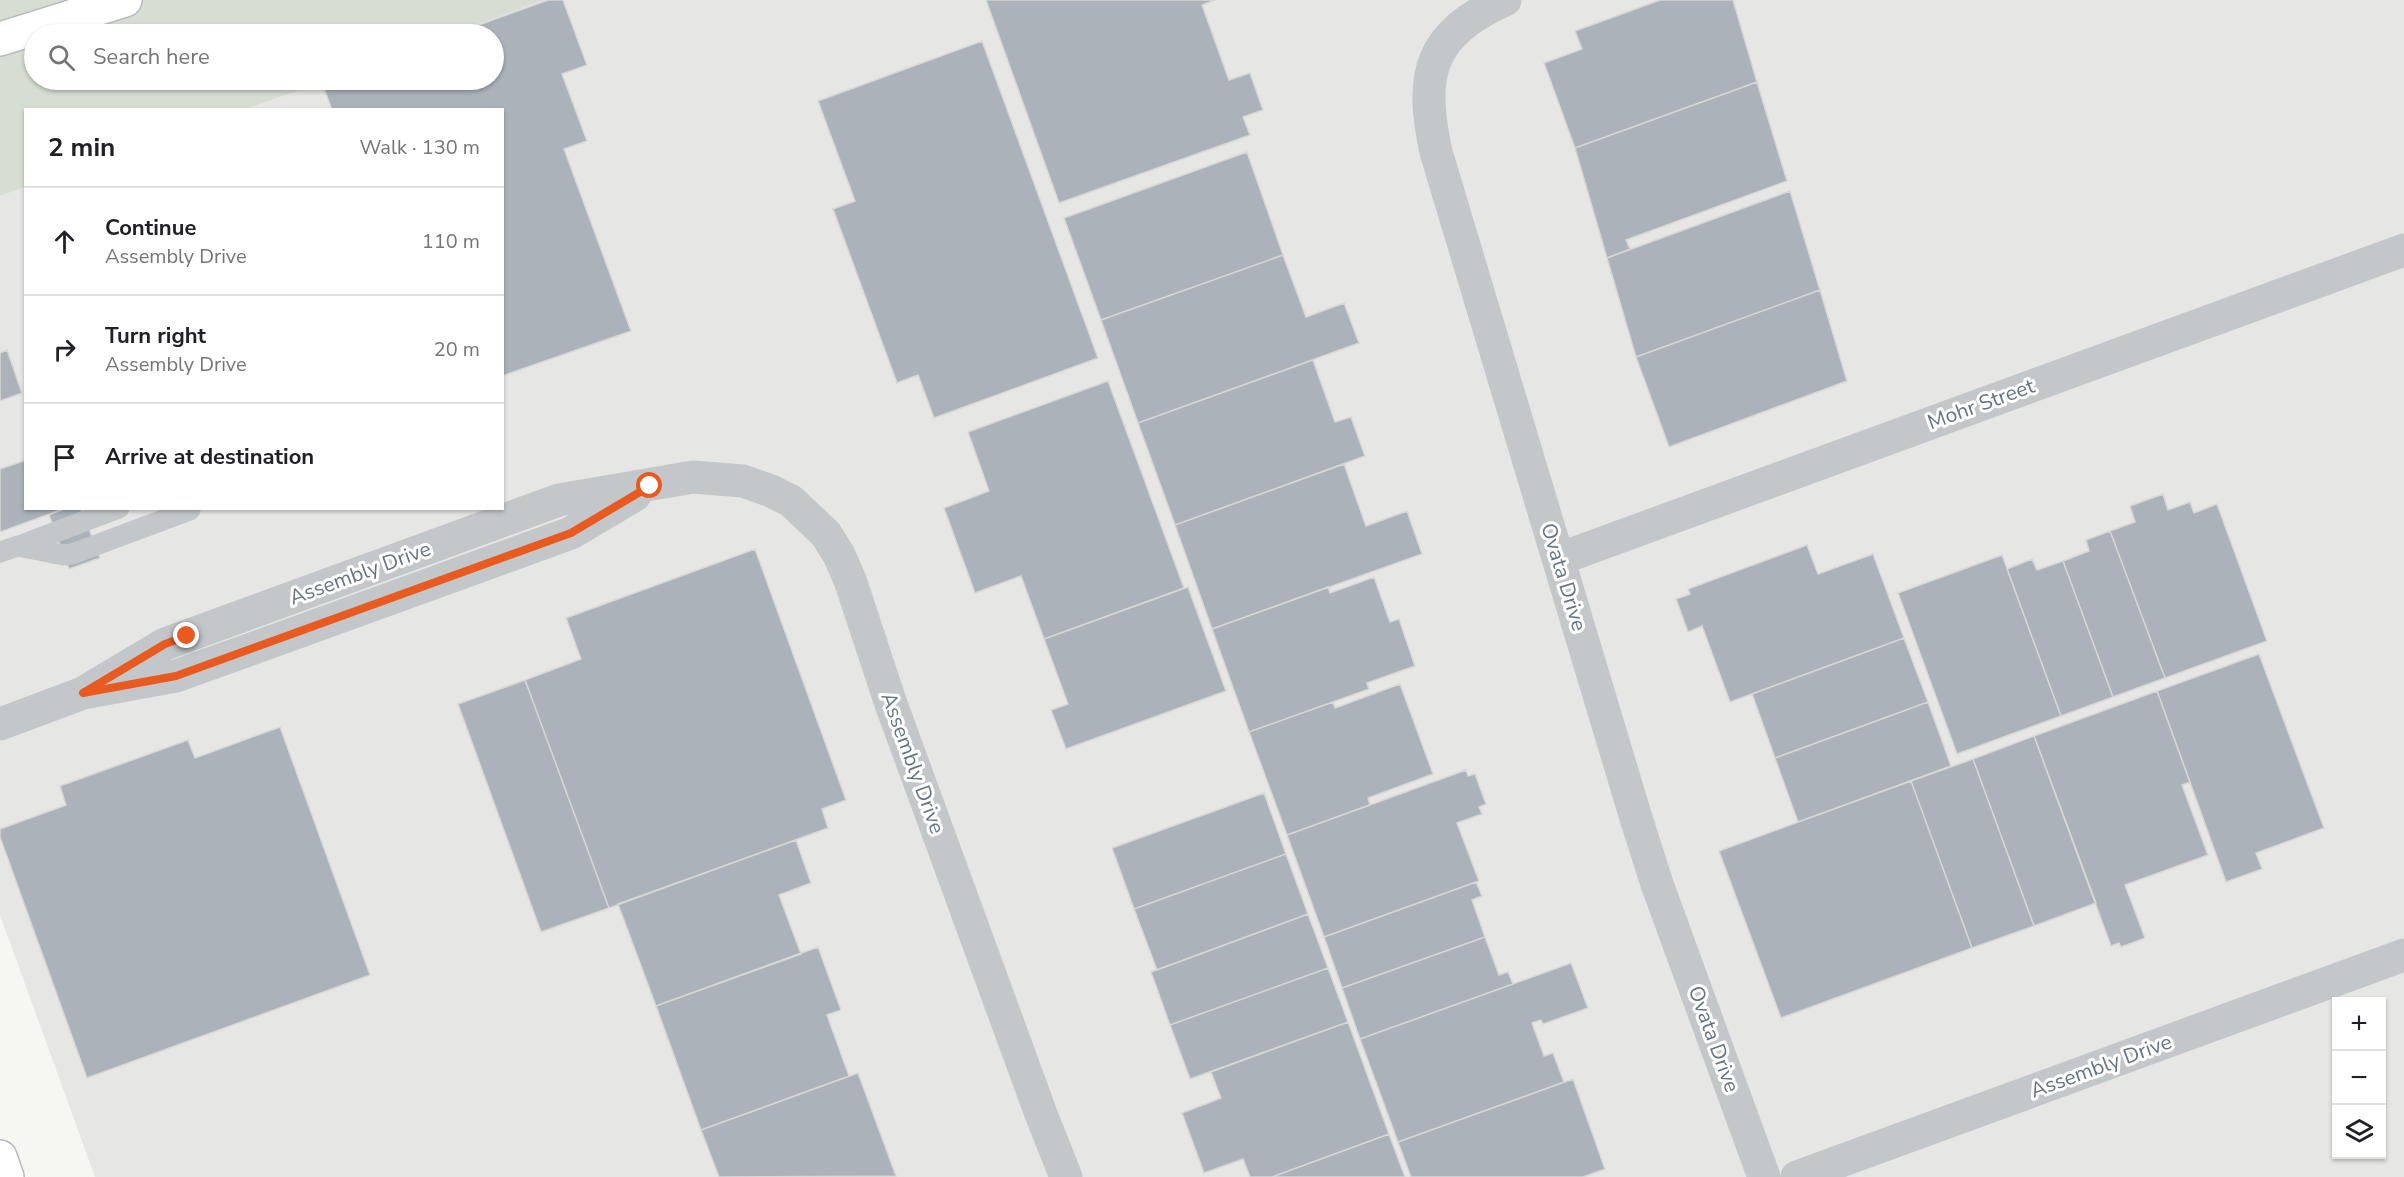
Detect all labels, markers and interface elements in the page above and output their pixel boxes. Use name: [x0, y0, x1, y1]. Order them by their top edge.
search box: [24, 24, 504, 90]
icon: search: [45, 41, 78, 74]
text: Search here: [93, 42, 210, 72]
text: 2 min: [48, 130, 115, 165]
text: Walk · 130 m: [360, 134, 480, 161]
text: Continue: [105, 213, 196, 243]
icon: ahead: [48, 225, 81, 258]
text: 110 m: [422, 228, 480, 255]
text: Assembly Drive: [105, 243, 247, 270]
text: Turn right: [105, 321, 206, 351]
icon: right: [48, 333, 81, 366]
text: 20 m: [434, 336, 480, 363]
text: Assembly Drive: [105, 351, 247, 378]
street label: Mohr Street: [1924, 372, 2039, 436]
icon: arrive: [48, 441, 81, 474]
text: Arrive at destination: [105, 442, 314, 472]
route start: [636, 472, 662, 498]
street label: Ovata Drive: [1534, 520, 1594, 634]
street label: Assembly Drive: [285, 534, 435, 612]
route end: [173, 622, 199, 648]
street label: Assembly Drive: [874, 688, 952, 838]
street label: Ovata Drive: [1682, 982, 1746, 1096]
map controls: [2332, 997, 2386, 1159]
button: +: [2332, 997, 2386, 1051]
street label: Assembly Drive: [2026, 1027, 2176, 1105]
button: −: [2332, 1051, 2386, 1105]
button: layers: [2332, 1105, 2386, 1159]

